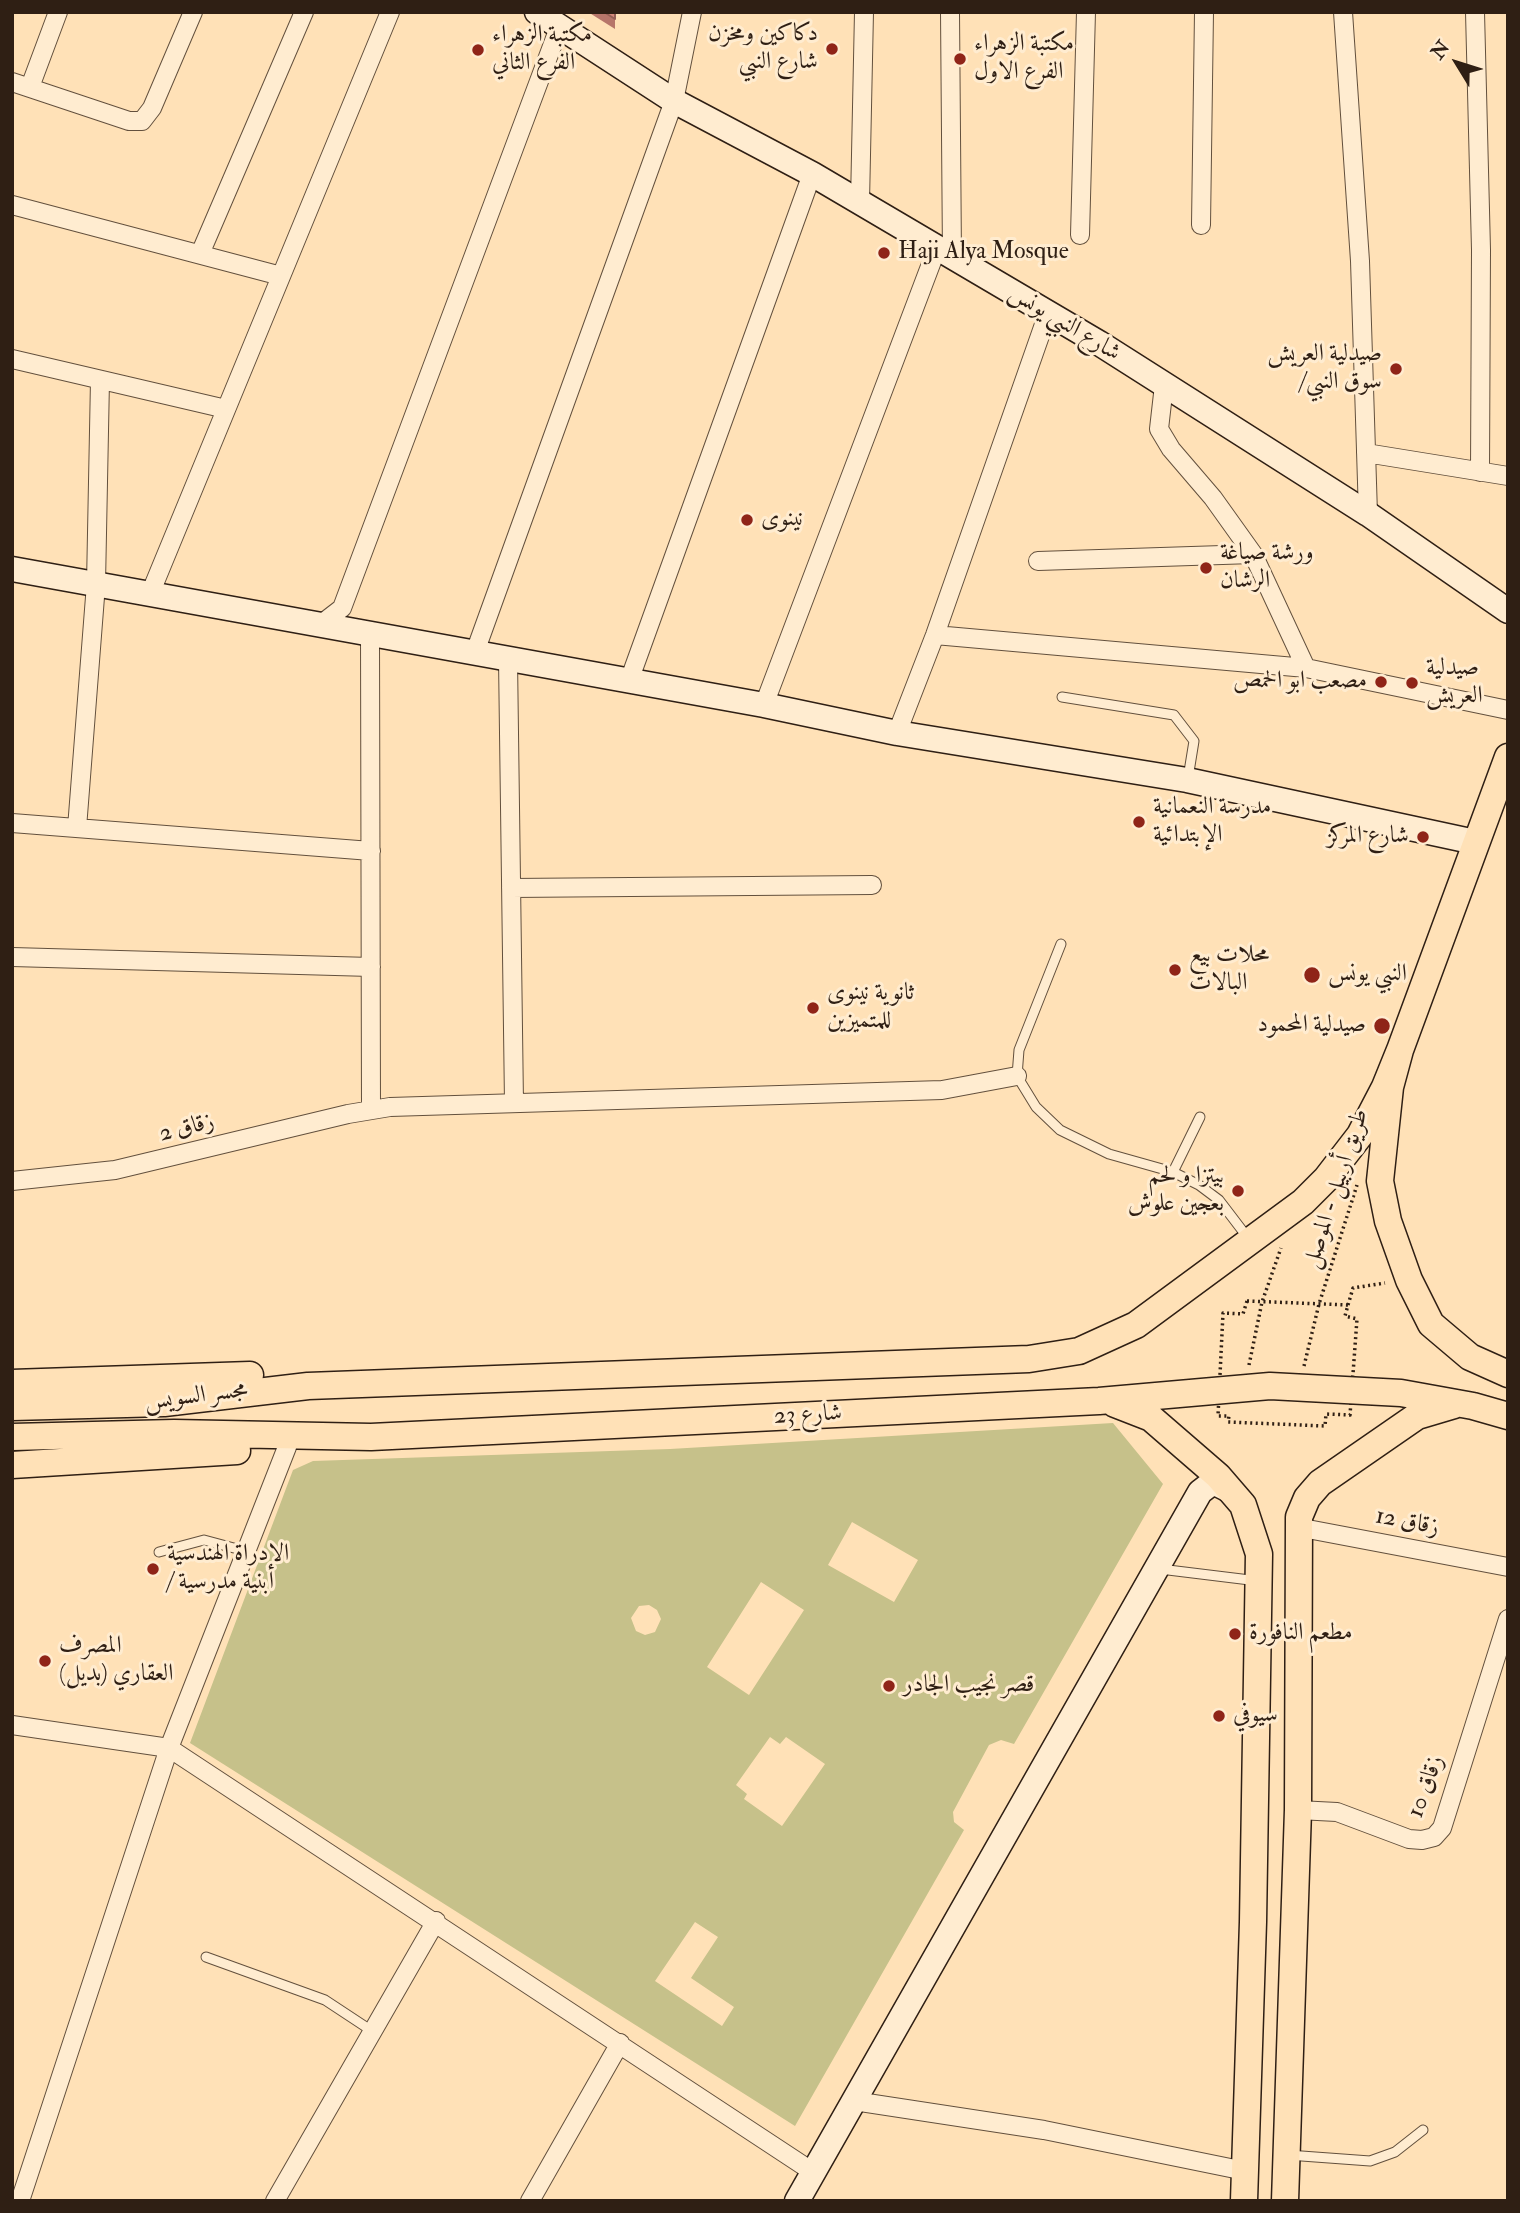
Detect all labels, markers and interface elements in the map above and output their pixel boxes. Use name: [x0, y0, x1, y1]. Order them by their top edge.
place label: دكاكين ومخزن شارع النبي: [708, 21, 818, 77]
place label: مكتبة الزهراء الفرع الثاني: [492, 22, 592, 78]
north arrow: [1422, 28, 1492, 98]
place label: مكتبة الزهراء الفرع الاول: [974, 31, 1074, 87]
text: N: [1426, 36, 1455, 64]
marker: دكاكين ومخزن شارع النبي: [824, 41, 840, 57]
marker: مكتبة الزهراء الفرع الثاني: [470, 42, 486, 58]
marker: مكتبة الزهراء الفرع الاول: [952, 51, 968, 67]
place label: Haji Alya Mosque: [898, 239, 1069, 267]
marker: Haji Alya Mosque: [876, 245, 892, 261]
street label: شارع النبي يونس: [1003, 279, 1125, 369]
place label: صيدلية العريش /سوق النبي: [1267, 341, 1382, 397]
marker: صيدلية العريش /سوق النبي: [1388, 361, 1404, 377]
place label: نينوى: [761, 506, 803, 534]
marker: نينوى: [739, 512, 755, 528]
place label: ورشة صياغة الرشان: [1220, 540, 1314, 596]
marker: ورشة صياغة الرشان: [1198, 560, 1214, 576]
place label: صيدلية العريش: [1426, 655, 1483, 711]
place label: مصعب ابو الحمص: [1233, 668, 1367, 696]
marker: مصعب ابو الحمص: [1373, 674, 1389, 690]
marker: صيدلية العريش: [1404, 675, 1420, 691]
place label: مدرسة النعمانية الإبتدائية: [1153, 794, 1271, 850]
marker: مدرسة النعمانية الإبتدائية: [1131, 814, 1147, 830]
place label: شارع المركز: [1327, 823, 1409, 851]
marker: شارع المركز: [1415, 829, 1431, 845]
place label: محلات بيع البالات: [1189, 942, 1269, 998]
place label: النبي يونس: [1328, 961, 1407, 989]
marker: محلات بيع البالات: [1167, 962, 1183, 978]
marker: النبي يونس: [1302, 965, 1322, 985]
place label: ثانوية نينوى للمتميزين: [827, 980, 914, 1036]
marker: ثانوية نينوى للمتميزين: [805, 1000, 821, 1016]
place label: صيدلية المحمود: [1257, 1012, 1366, 1040]
marker: صيدلية المحمود: [1372, 1016, 1392, 1036]
street label: طريق أربيل - الموصل: [1298, 1106, 1376, 1272]
street label: زقاق 2: [156, 1108, 218, 1150]
place label: بيتزا و لحم بعجين علوش: [1128, 1163, 1224, 1219]
marker: بيتزا و لحم بعجين علوش: [1230, 1183, 1246, 1199]
street label: مجسر السويس: [143, 1376, 249, 1418]
street label: شارع 23: [773, 1400, 843, 1432]
street label: زقاق 12: [1373, 1503, 1441, 1543]
place label: الادراة الهندسية / أبنية مدرسية: [167, 1541, 289, 1597]
marker: الادراة الهندسية / أبنية مدرسية: [145, 1561, 161, 1577]
place label: مطعم النافورة: [1249, 1620, 1352, 1648]
marker: مطعم النافورة: [1227, 1626, 1243, 1642]
place label: المصرف العقاري (بديل): [59, 1633, 173, 1689]
marker: المصرف العقاري (بديل): [37, 1653, 53, 1669]
place label: قصر نجيب الجادر: [903, 1672, 1034, 1700]
marker: قصر نجيب الجادر: [881, 1678, 897, 1694]
place label: سيوفي: [1233, 1702, 1278, 1730]
marker: سيوفي: [1211, 1708, 1227, 1724]
street label: زقاق 10: [1402, 1752, 1452, 1822]

